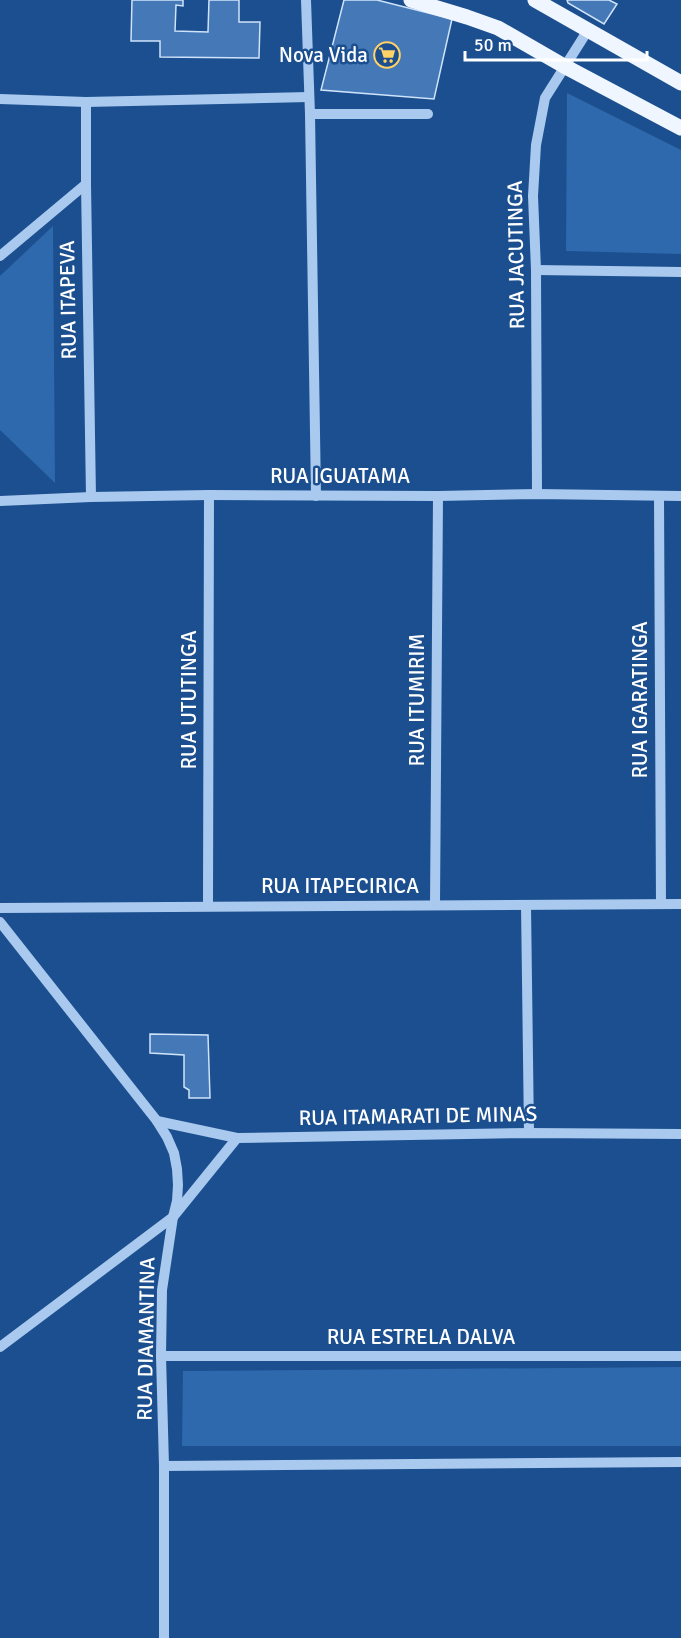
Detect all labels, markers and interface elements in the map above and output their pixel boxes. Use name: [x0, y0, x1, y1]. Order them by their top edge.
scale bar: [465, 24, 646, 62]
text: 50 m: [474, 34, 512, 56]
supermarket icon: Nova Vida: [372, 40, 402, 70]
place label: Nova Vida: [279, 42, 368, 68]
street label: RUA JACUTINGA: [502, 180, 530, 330]
street label: RUA ITAPEVA: [54, 240, 82, 360]
street label: RUA IGUATAMA: [270, 463, 410, 489]
street label: RUA IGARATINGA: [627, 621, 653, 779]
street label: RUA UTUTINGA: [176, 630, 202, 769]
street label: RUA ITUMIRIM: [404, 634, 430, 766]
street label: RUA ITAPECIRICA: [261, 873, 419, 899]
street label: RUA ITAMARATI DE MINAS: [299, 1101, 537, 1131]
street label: RUA DIAMANTINA: [132, 1257, 160, 1421]
street label: RUA ESTRELA DALVA: [327, 1324, 515, 1350]

